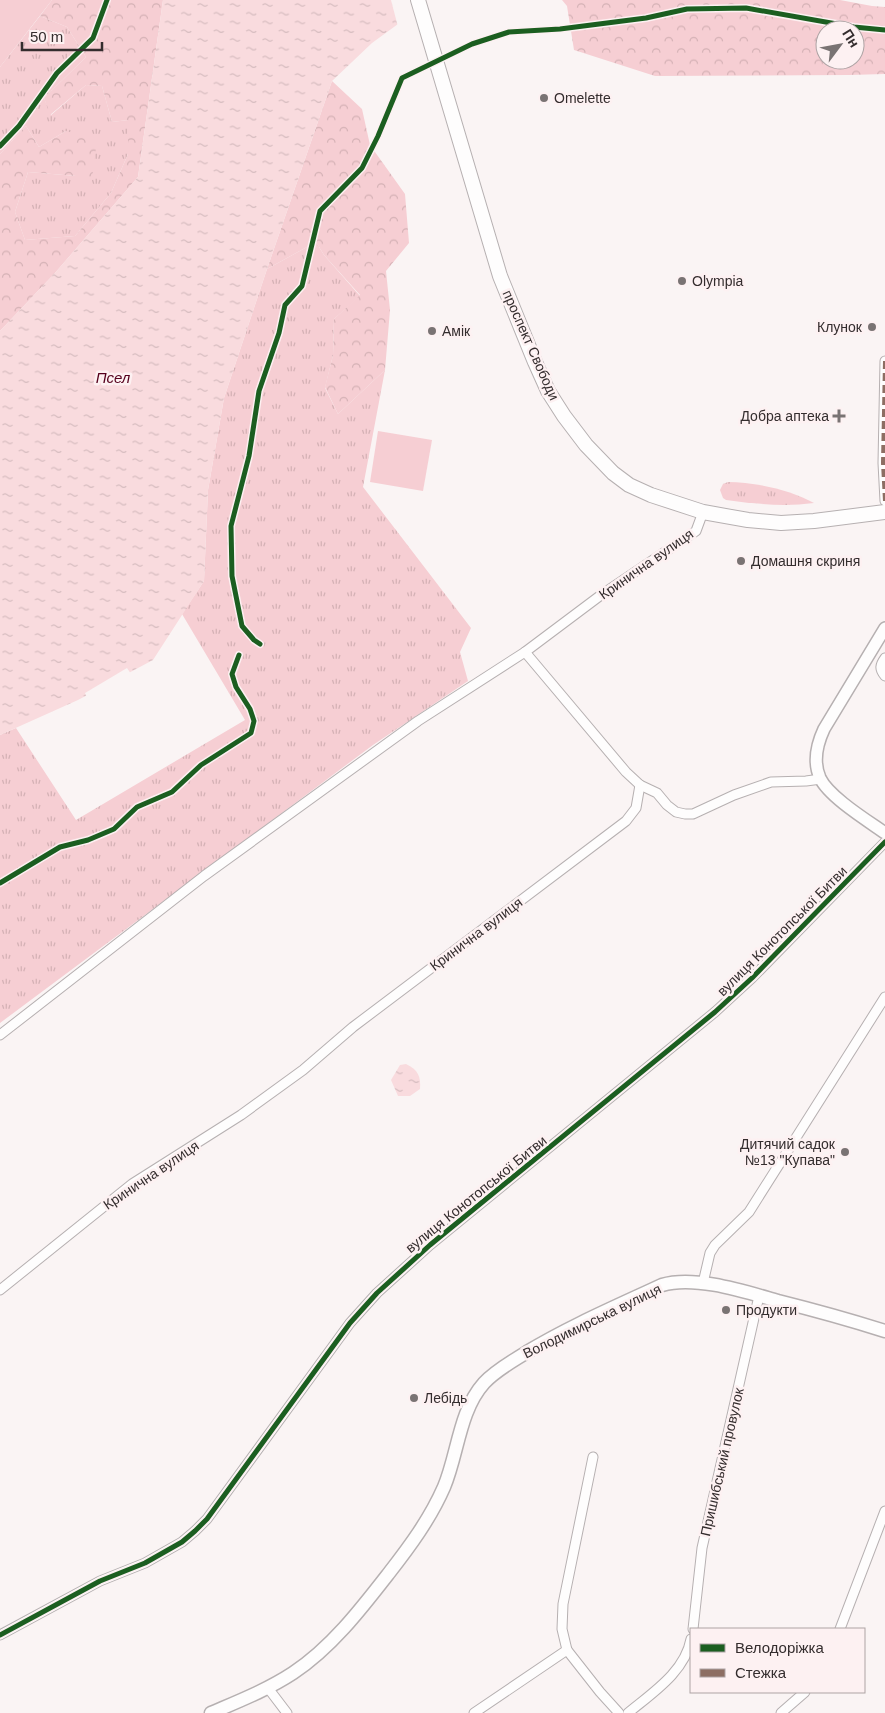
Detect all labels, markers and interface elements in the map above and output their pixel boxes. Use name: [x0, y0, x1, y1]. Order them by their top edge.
scale bar: [22, 20, 102, 52]
north arrow: [815, 20, 865, 70]
text: Пн: [839, 26, 863, 50]
text: 50 m: [30, 28, 63, 45]
place label: Omelette: [554, 90, 611, 106]
marker: Omelette: [538, 92, 550, 104]
place label: Olympia: [692, 273, 744, 289]
marker: Olympia: [676, 275, 688, 287]
street label: проспект Свободи: [500, 287, 562, 403]
place label: Клунок: [817, 319, 863, 335]
marker: Клунок: [866, 321, 878, 333]
place label: Амік: [442, 323, 471, 339]
marker: Амік: [426, 325, 438, 337]
water label: Псел: [96, 369, 131, 386]
place label: Добра аптека: [740, 408, 829, 424]
marker: Добра аптека: [833, 410, 845, 422]
street label: Кринична вулиця: [596, 525, 696, 603]
place label: Домашня скриня: [751, 553, 860, 569]
marker: Домашня скриня: [735, 555, 747, 567]
street label: вулиця Конотопської Битви: [714, 863, 850, 999]
street label: Кринична вулиця: [427, 894, 525, 974]
street label: вулиця Конотопської Битви: [402, 1132, 550, 1256]
place label: Дитячий садок №13 "Купава": [740, 1136, 836, 1168]
street label: Кринична вулиця: [100, 1137, 202, 1213]
marker: Дитячий садок №13 "Купава": [839, 1146, 851, 1158]
street label: Володимирська вулиця: [520, 1281, 664, 1361]
place label: Продукти: [736, 1302, 797, 1318]
marker: Продукти: [720, 1304, 732, 1316]
street label: Пришибський провулок: [697, 1385, 747, 1538]
place label: Лебідь: [424, 1390, 467, 1406]
marker: Лебідь: [408, 1392, 420, 1404]
legend: [690, 1628, 865, 1693]
text: Велодоріжка: [735, 1639, 824, 1656]
text: Стежка: [735, 1664, 787, 1681]

